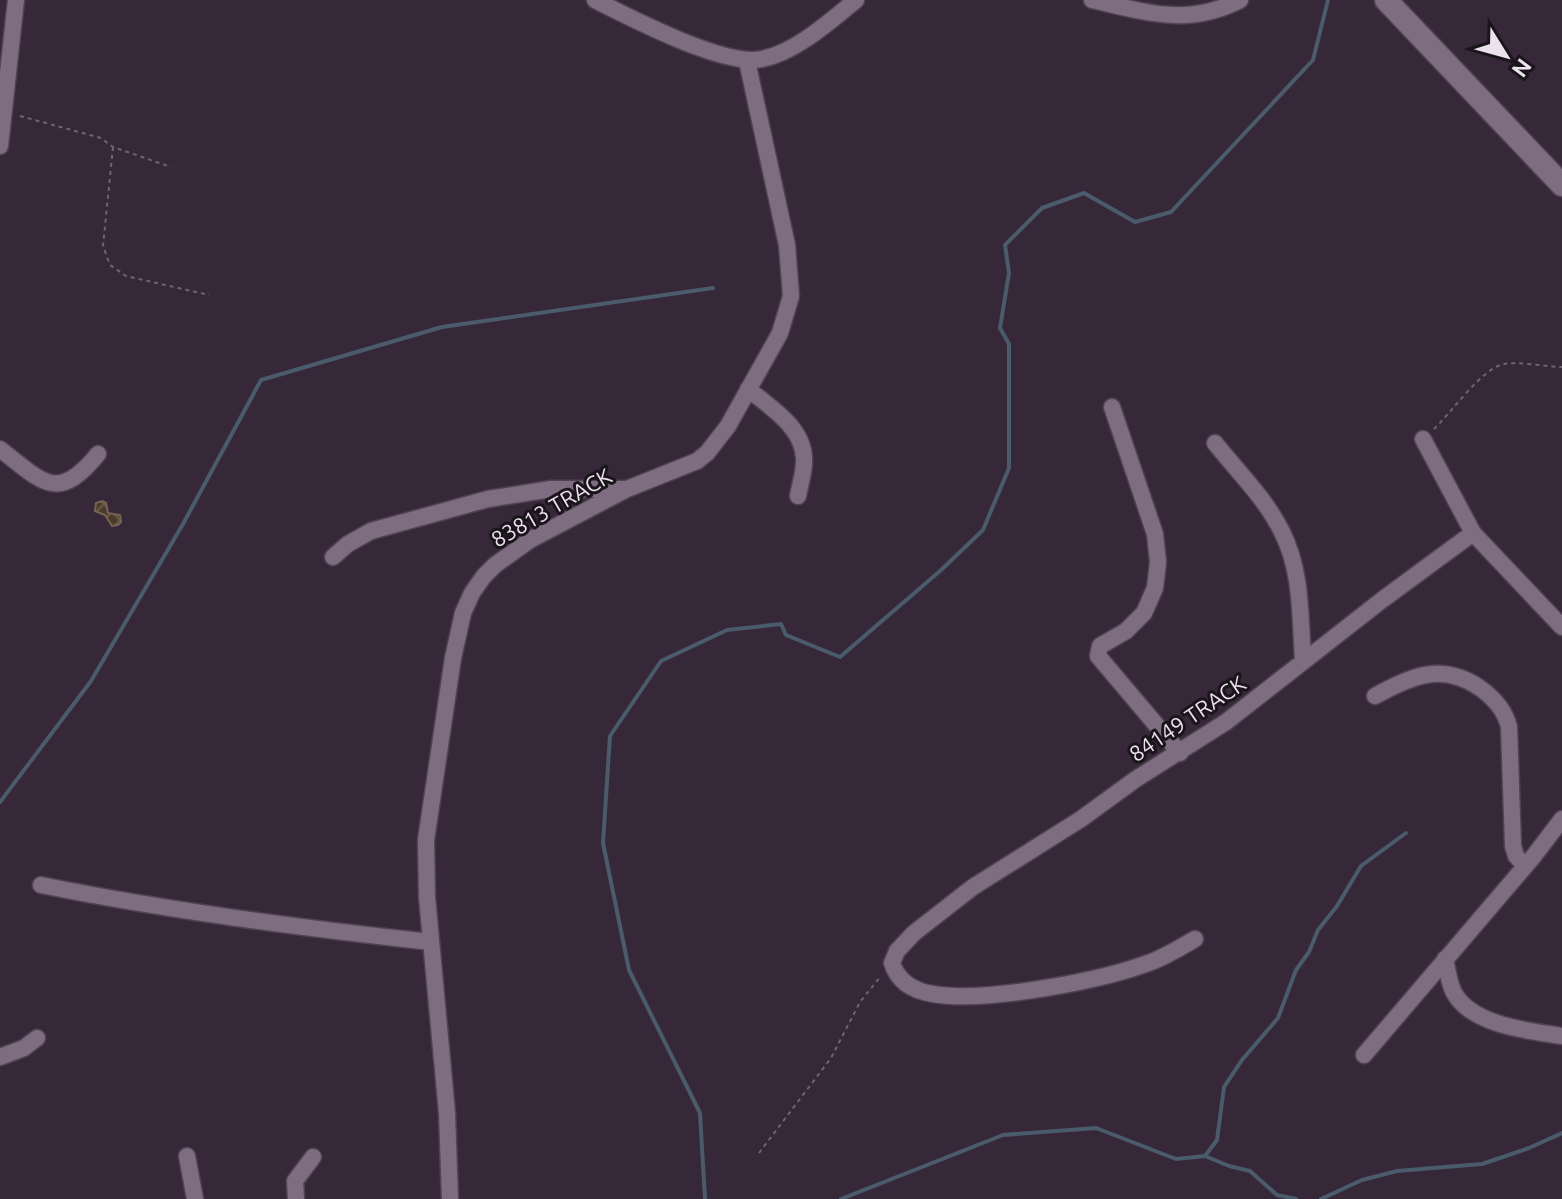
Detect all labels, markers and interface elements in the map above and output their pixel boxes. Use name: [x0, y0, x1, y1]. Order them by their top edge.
north arrow: [1466, 16, 1546, 96]
text: N: [1507, 54, 1537, 82]
street label: 83813 TRACK: [486, 462, 616, 551]
street label: 84149 TRACK: [1124, 670, 1250, 766]

